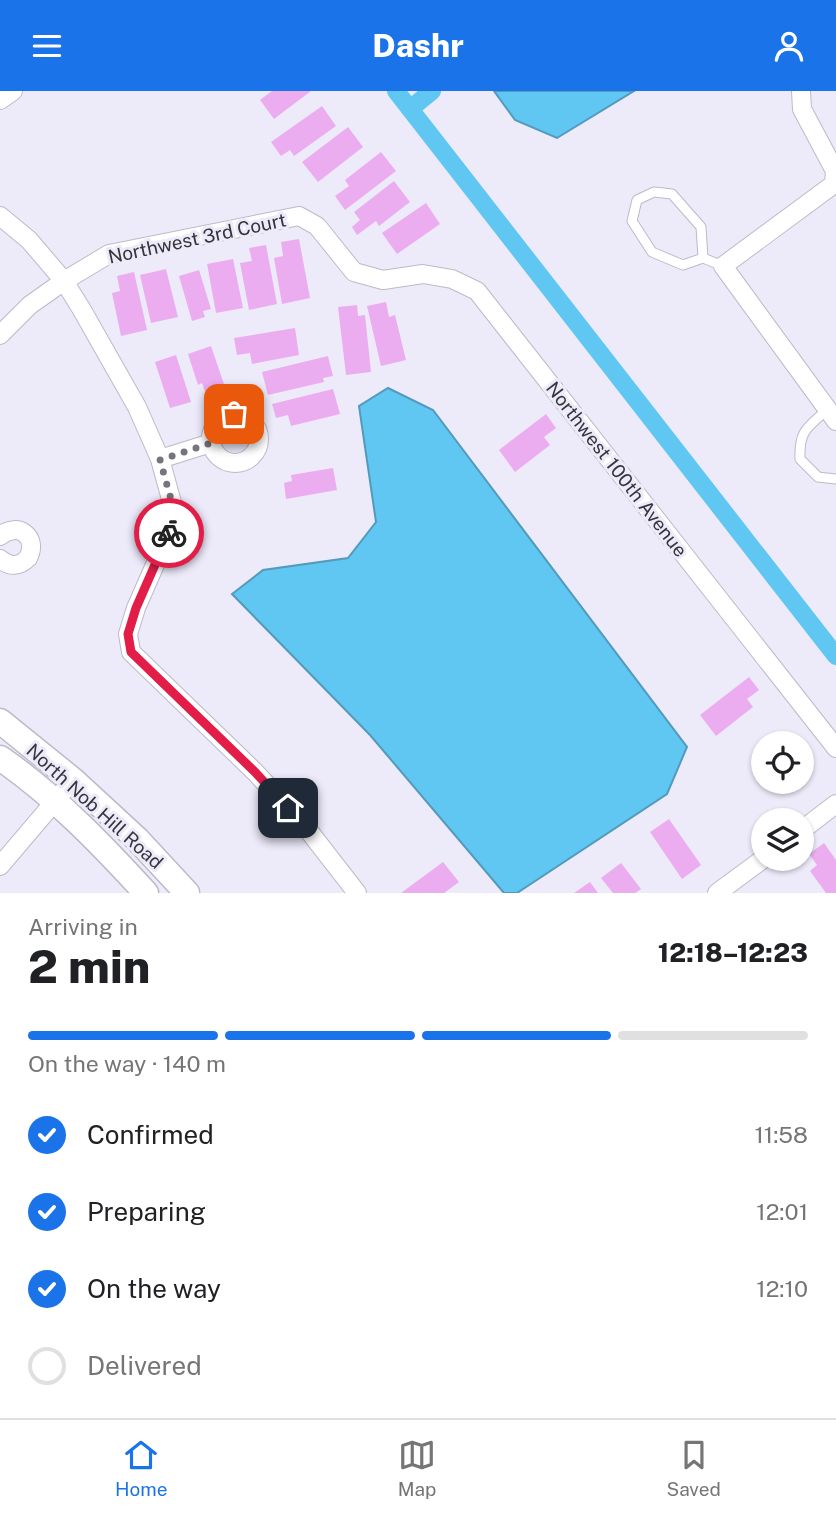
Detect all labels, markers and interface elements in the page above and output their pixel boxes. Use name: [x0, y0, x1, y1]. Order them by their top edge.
icon: menu: [28, 27, 66, 65]
text: Dashr: [372, 27, 464, 64]
icon: person: [770, 27, 808, 65]
street label: Northwest 3rd Court: [106, 208, 288, 268]
street label: Northwest 100th Avenue: [542, 377, 692, 561]
pin: [204, 384, 264, 444]
icon: bag: [215, 395, 253, 433]
courier: [134, 498, 204, 568]
icon: bike: [150, 514, 188, 552]
map controls: [751, 731, 814, 871]
button: locate: [751, 731, 814, 794]
street label: North Nob Hill Road: [22, 739, 168, 873]
pin: [258, 778, 318, 838]
icon: home: [269, 789, 307, 827]
button: layers: [751, 808, 814, 871]
text: Arriving in: [28, 913, 138, 940]
text: 12:18–12:23: [658, 937, 808, 968]
text: 2 min: [28, 939, 150, 993]
text: On the way · 140 m: [28, 1050, 226, 1077]
icon: check: [28, 1116, 66, 1154]
text: Confirmed: [87, 1119, 214, 1150]
text: 11:58: [754, 1121, 808, 1148]
icon: check: [28, 1193, 66, 1231]
text: Preparing: [87, 1196, 206, 1227]
text: 12:01: [756, 1198, 808, 1225]
icon: check: [28, 1270, 66, 1308]
text: On the way: [87, 1273, 221, 1304]
text: 12:10: [756, 1275, 808, 1302]
text: Delivered: [87, 1350, 202, 1381]
tab: Home: [115, 1436, 167, 1500]
tab: Map: [398, 1436, 436, 1500]
tab: Saved: [667, 1436, 721, 1500]

